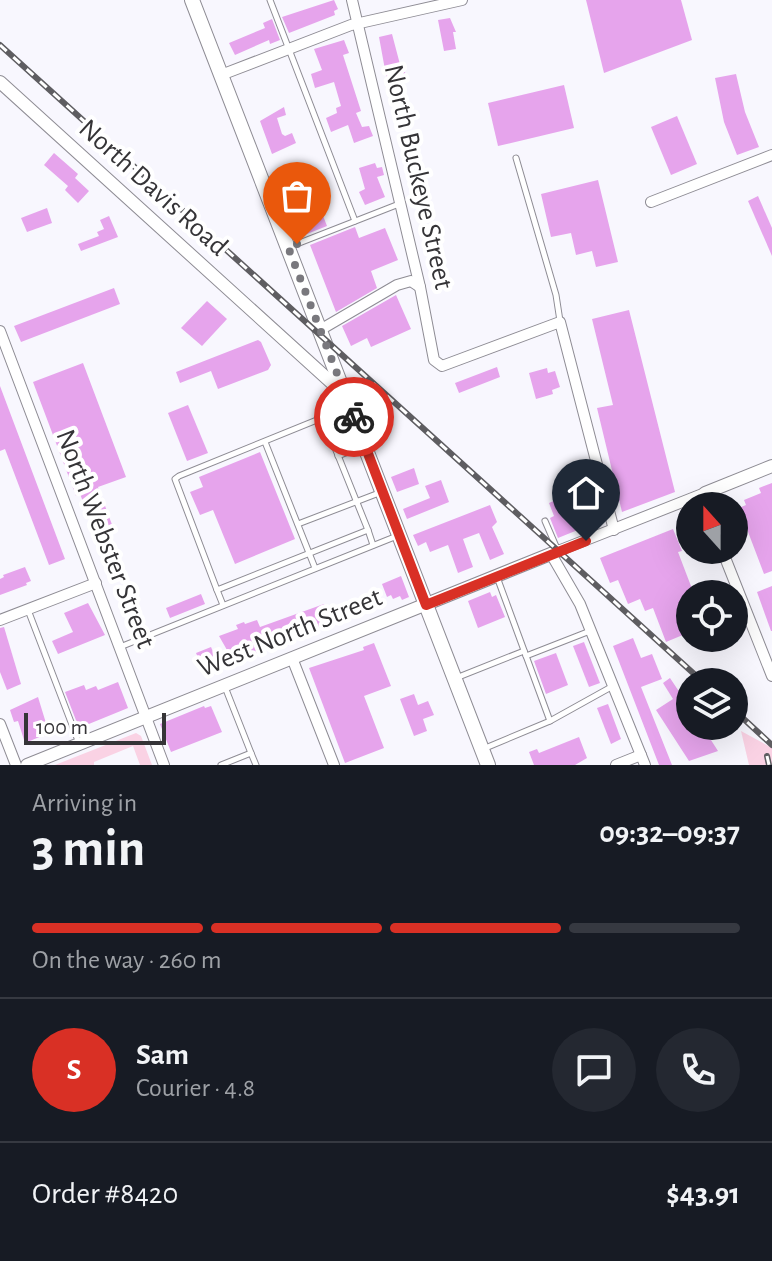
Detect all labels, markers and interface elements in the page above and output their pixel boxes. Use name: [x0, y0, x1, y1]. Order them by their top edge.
street label: North Buckeye Street: [379, 62, 457, 292]
street label: North Davis Road: [73, 114, 233, 262]
pin: [263, 162, 331, 244]
icon: bag: [275, 174, 319, 218]
courier: [314, 377, 394, 457]
icon: bike: [332, 395, 376, 439]
street label: North Webster Street: [50, 426, 160, 652]
pin: [552, 459, 620, 541]
icon: home: [564, 471, 608, 515]
north arrow: [676, 492, 748, 564]
map controls: [676, 492, 748, 740]
button: locate: [676, 580, 748, 652]
street label: West North Street: [194, 583, 386, 683]
button: layers: [676, 668, 748, 740]
scale bar: [24, 709, 166, 745]
text: 100 m: [36, 716, 88, 738]
text: Arriving in: [32, 790, 137, 816]
text: 09:32–09:37: [599, 818, 740, 848]
text: 3 min: [32, 823, 145, 875]
text: On the way · 260 m: [32, 947, 222, 973]
button: chat: [552, 1028, 636, 1112]
button: phone: [656, 1028, 740, 1112]
text: Sam: [136, 1040, 189, 1070]
text: S: [67, 1055, 81, 1085]
text: Courier · 4.8: [136, 1075, 255, 1101]
text: Order #8420: [32, 1179, 178, 1209]
text: $43.91: [666, 1179, 740, 1209]

